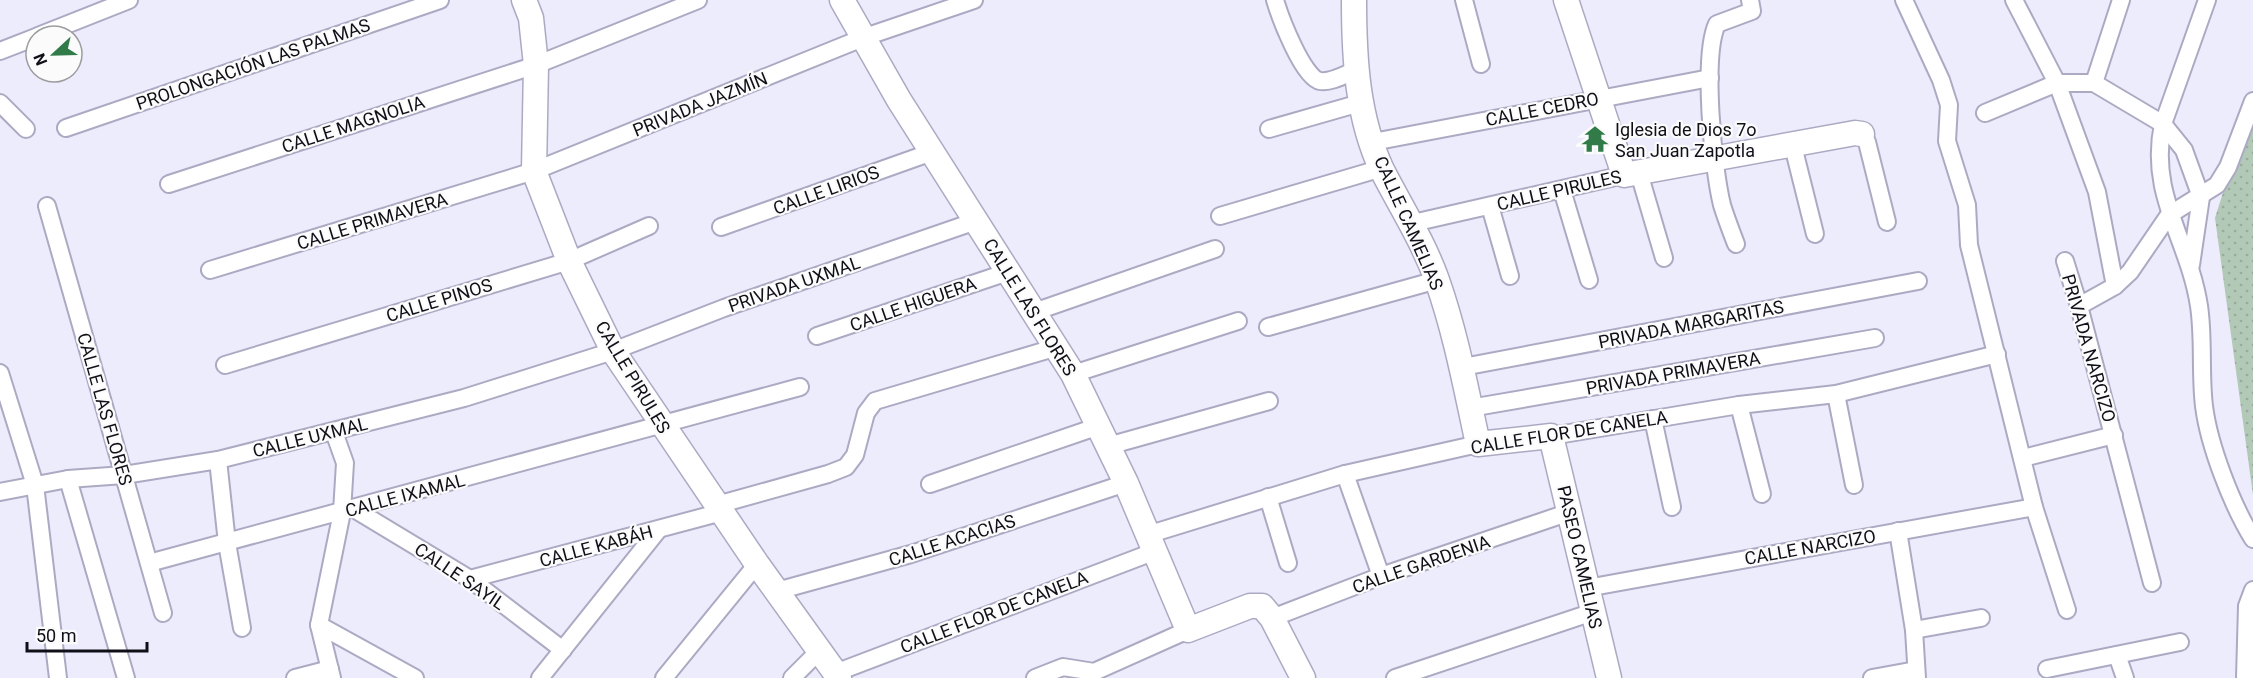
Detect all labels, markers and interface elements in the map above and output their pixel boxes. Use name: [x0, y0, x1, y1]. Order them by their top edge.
street label: PROLONGACIÓN LAS PALMAS: [133, 14, 373, 114]
north arrow: [24, 24, 84, 84]
text: N: [30, 51, 51, 68]
street label: PRIVADA JAZMÍN: [630, 67, 770, 141]
street label: CALLE CEDRO: [1484, 88, 1600, 130]
street label: CALLE MAGNOLIA: [279, 91, 427, 157]
place label: Iglesia de Dios 7o San Juan Zapotla: [1615, 119, 1757, 161]
temple icon: Iglesia de Dios 7o San Juan Zapotla: [1580, 124, 1610, 154]
street label: CALLE CAMELIAS: [1370, 153, 1448, 293]
street label: CALLE LIRIOS: [770, 161, 882, 219]
street label: CALLE PIRULES: [1495, 165, 1624, 215]
street label: CALLE PRIMAVERA: [294, 188, 450, 254]
street label: CALLE LAS FLORES: [979, 235, 1081, 380]
street label: PRIVADA UXMAL: [725, 252, 863, 316]
street label: CALLE HIGUERA: [847, 272, 979, 335]
street label: PRIVADA NARCIZO: [2058, 272, 2120, 424]
street label: CALLE PINOS: [383, 274, 495, 326]
street label: PRIVADA MARGARITAS: [1596, 296, 1786, 352]
street label: CALLE PIRULES: [591, 317, 675, 437]
street label: CALLE LAS FLORES: [73, 330, 137, 488]
street label: PRIVADA PRIMAVERA: [1584, 347, 1762, 399]
street label: CALLE FLOR DE CANELA: [1469, 406, 1669, 458]
street label: CALLE UXMAL: [250, 412, 370, 461]
street label: CALLE IXAMAL: [343, 469, 467, 521]
street label: PASEO CAMELIAS: [1553, 483, 1607, 631]
street label: CALLE ACACIAS: [886, 510, 1018, 570]
street label: CALLE KABÁH: [537, 521, 655, 571]
street label: CALLE NARCIZO: [1743, 525, 1877, 569]
street label: CALLE GARDENIA: [1349, 530, 1493, 597]
street label: CALLE SAYIL: [411, 538, 509, 614]
street label: CALLE FLOR DE CANELA: [897, 566, 1091, 657]
scale bar: [27, 615, 147, 653]
text: 50 m: [36, 625, 76, 646]

